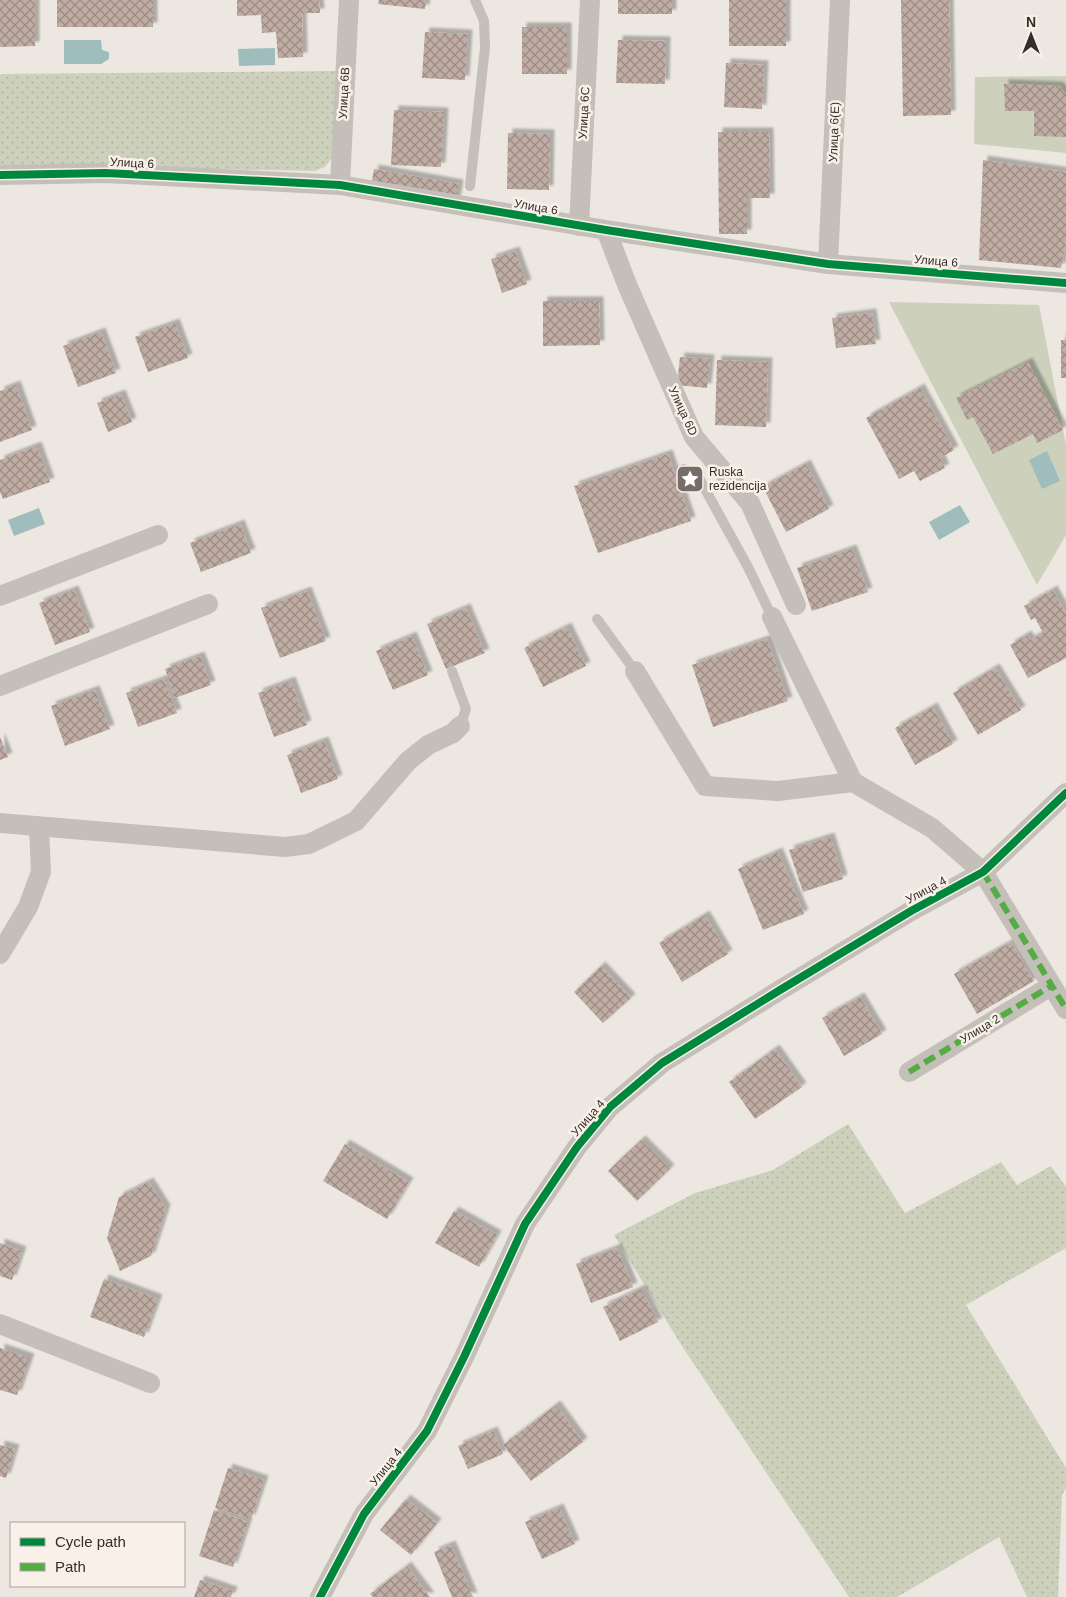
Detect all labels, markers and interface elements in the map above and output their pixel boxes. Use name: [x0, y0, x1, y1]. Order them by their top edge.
north arrow: [1006, 10, 1056, 60]
text: N: [1026, 14, 1036, 30]
street label: Улица 6B: [336, 67, 352, 119]
street label: Улица 6C: [576, 86, 592, 140]
street label: Улица 6(E): [826, 102, 842, 162]
street label: Улица 6: [110, 155, 155, 171]
street label: Улица 6: [513, 196, 559, 218]
street label: Улица 6: [913, 252, 959, 270]
street label: Улица 6D: [666, 384, 701, 438]
place icon: Ruska rezidencija: [675, 464, 705, 494]
place label: Ruska rezidencija: [709, 465, 767, 493]
street label: Улица 4: [903, 873, 949, 907]
street label: Улица 2: [957, 1011, 1003, 1046]
street label: Улица 4: [568, 1097, 608, 1139]
street label: Улица 4: [367, 1445, 405, 1489]
legend: [10, 1522, 185, 1587]
text: Cycle path: [55, 1533, 126, 1550]
text: Path: [55, 1558, 86, 1575]

